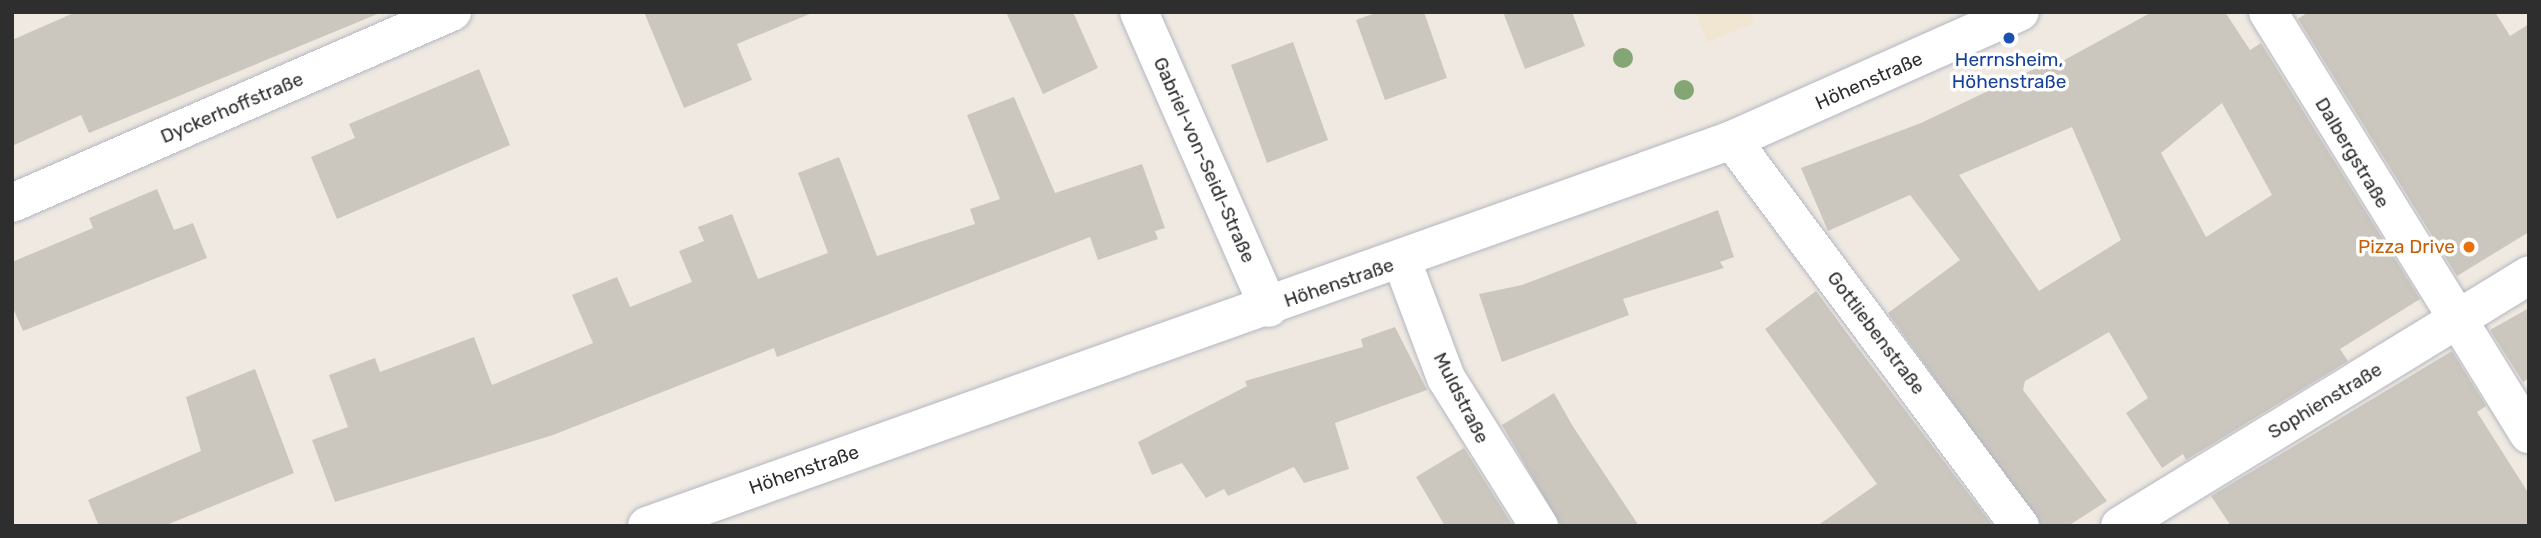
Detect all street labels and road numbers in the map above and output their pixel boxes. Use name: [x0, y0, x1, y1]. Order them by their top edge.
street label: Höhenstraße: [1812, 47, 1926, 115]
street label: Gabriel-von-Seidl-Straße: [1148, 54, 1260, 266]
street label: Dyckerhoffstraße: [157, 68, 307, 148]
street label: Dalbergstraße: [2310, 94, 2394, 212]
street label: Höhenstraße: [1281, 254, 1397, 312]
street label: Gottliebenstraße: [1822, 267, 1930, 399]
street label: Muldstraße: [1428, 349, 1494, 447]
street label: Sophienstraße: [2264, 358, 2386, 444]
street label: Höhenstraße: [746, 441, 862, 499]

